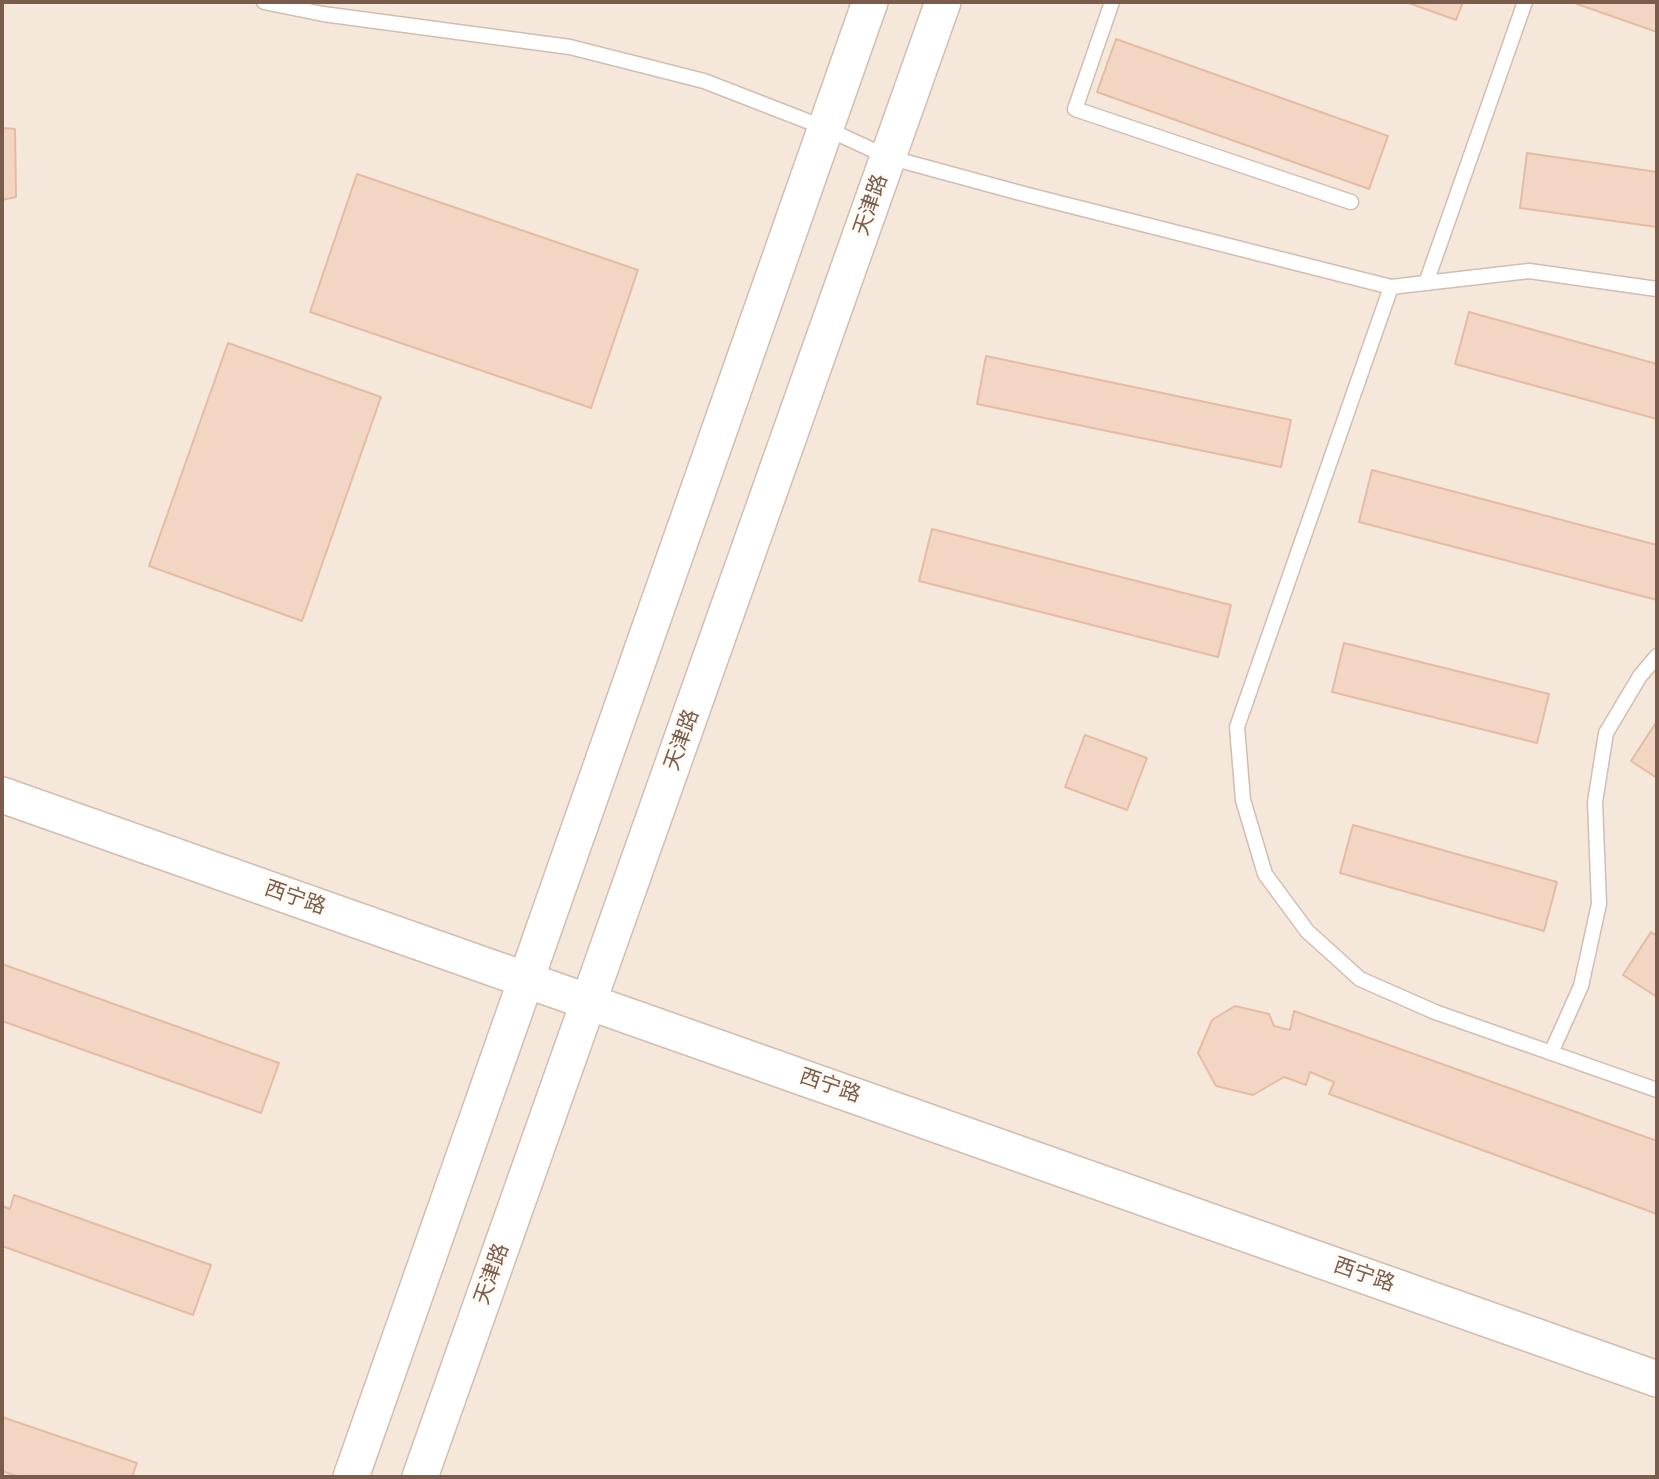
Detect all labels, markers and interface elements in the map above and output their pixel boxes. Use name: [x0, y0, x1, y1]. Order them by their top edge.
street label: 天津路: [849, 171, 893, 239]
street label: 天津路: [659, 706, 705, 774]
street label: 西宁路: [261, 876, 329, 920]
street label: 西宁路: [796, 1064, 864, 1108]
street label: 天津路: [469, 1240, 515, 1308]
street label: 西宁路: [1330, 1253, 1398, 1297]

